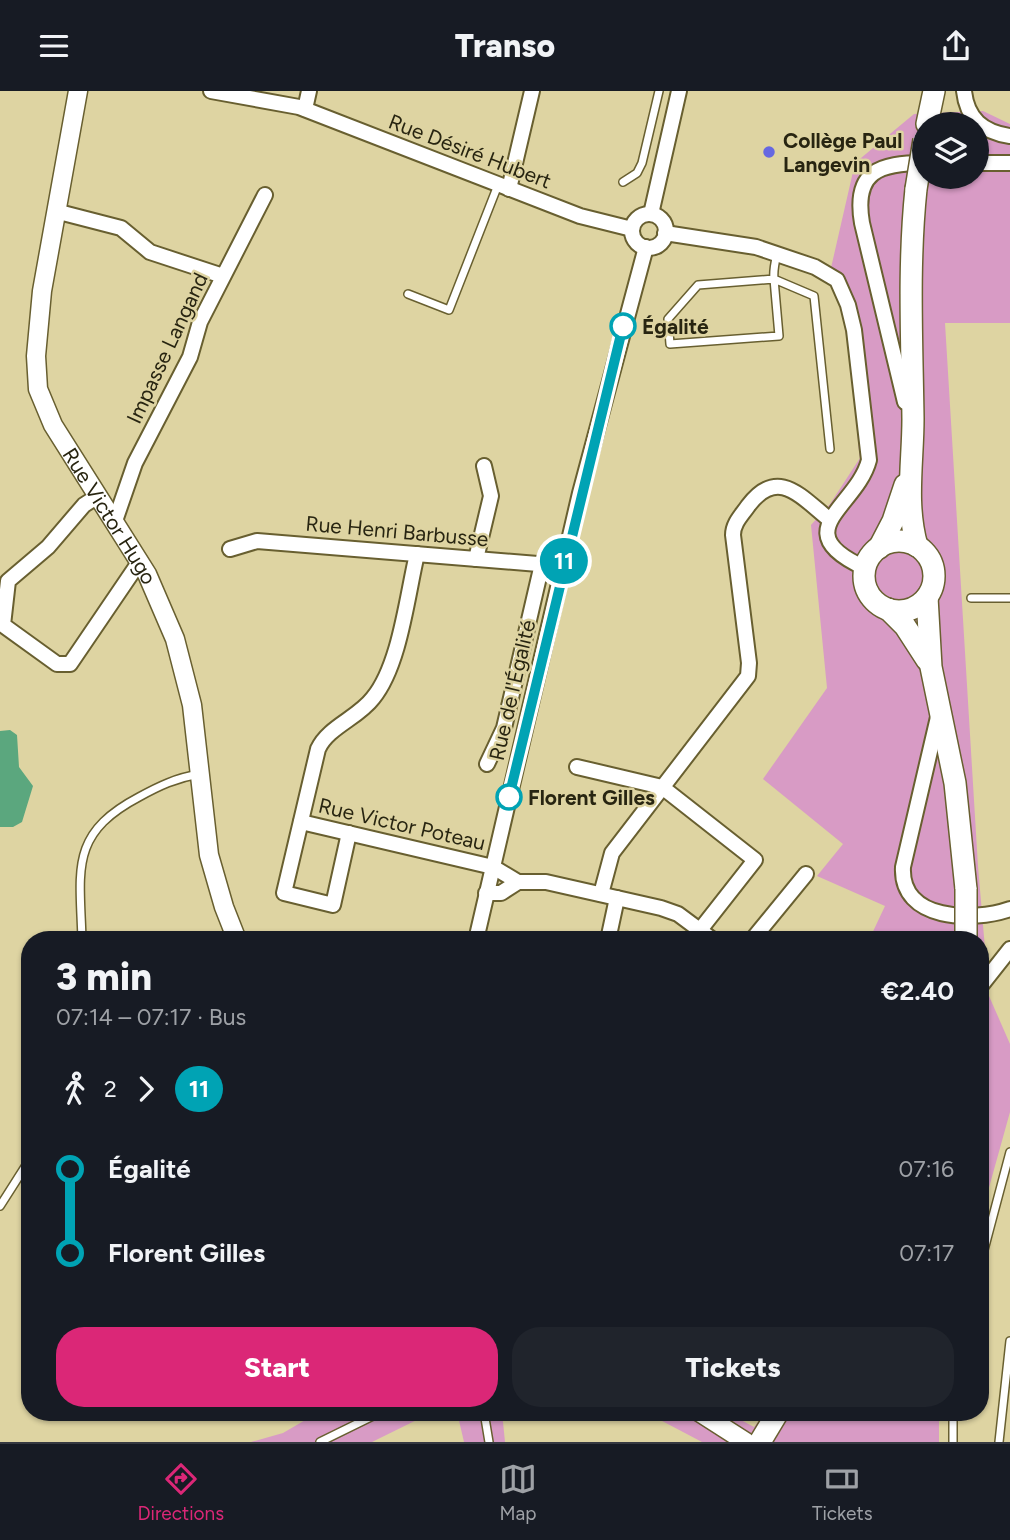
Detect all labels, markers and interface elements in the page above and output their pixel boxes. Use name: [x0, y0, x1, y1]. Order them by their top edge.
icon: menu: [35, 27, 73, 65]
text: Transo: [455, 27, 555, 65]
icon: share: [937, 27, 975, 65]
street label: Rue Désiré Hubert: [385, 108, 555, 194]
map controls: [912, 112, 989, 189]
button: layers: [912, 112, 989, 189]
place label: Collège Paul Langevin: [783, 128, 902, 177]
marker: Collège Paul Langevin: [761, 144, 777, 160]
street label: Impasse Langand: [121, 269, 213, 427]
marker: Égalité: [610, 313, 636, 339]
place label: Égalité: [642, 314, 709, 339]
street label: Rue Victor Hugo: [58, 443, 162, 588]
street label: Rue Henri Barbusse: [305, 511, 489, 551]
line badge: 11: [532, 538, 596, 584]
text: 11: [554, 546, 574, 575]
street label: Rue de l'Égalité: [484, 617, 540, 763]
marker: Florent Gilles: [496, 784, 522, 810]
place label: Florent Gilles: [528, 785, 655, 810]
street label: Rue Victor Poteau: [316, 793, 488, 855]
text: 3 min: [56, 954, 152, 1000]
text: €2.40: [881, 975, 954, 1007]
text: 07:14 – 07:17 · Bus: [56, 1003, 246, 1031]
icon: walk: [56, 1070, 94, 1108]
icon: forward: [127, 1070, 165, 1108]
text: 11: [189, 1074, 209, 1103]
text: 2: [104, 1075, 117, 1103]
text: Égalité: [108, 1153, 191, 1185]
text: 07:16: [899, 1155, 954, 1183]
text: Florent Gilles: [108, 1237, 265, 1269]
text: 07:17: [899, 1239, 954, 1267]
button: Start: [56, 1327, 498, 1407]
button: Tickets: [512, 1327, 954, 1407]
tab: Directions: [137, 1460, 224, 1525]
tab: Map: [499, 1460, 537, 1525]
tab: Tickets: [812, 1460, 873, 1525]

